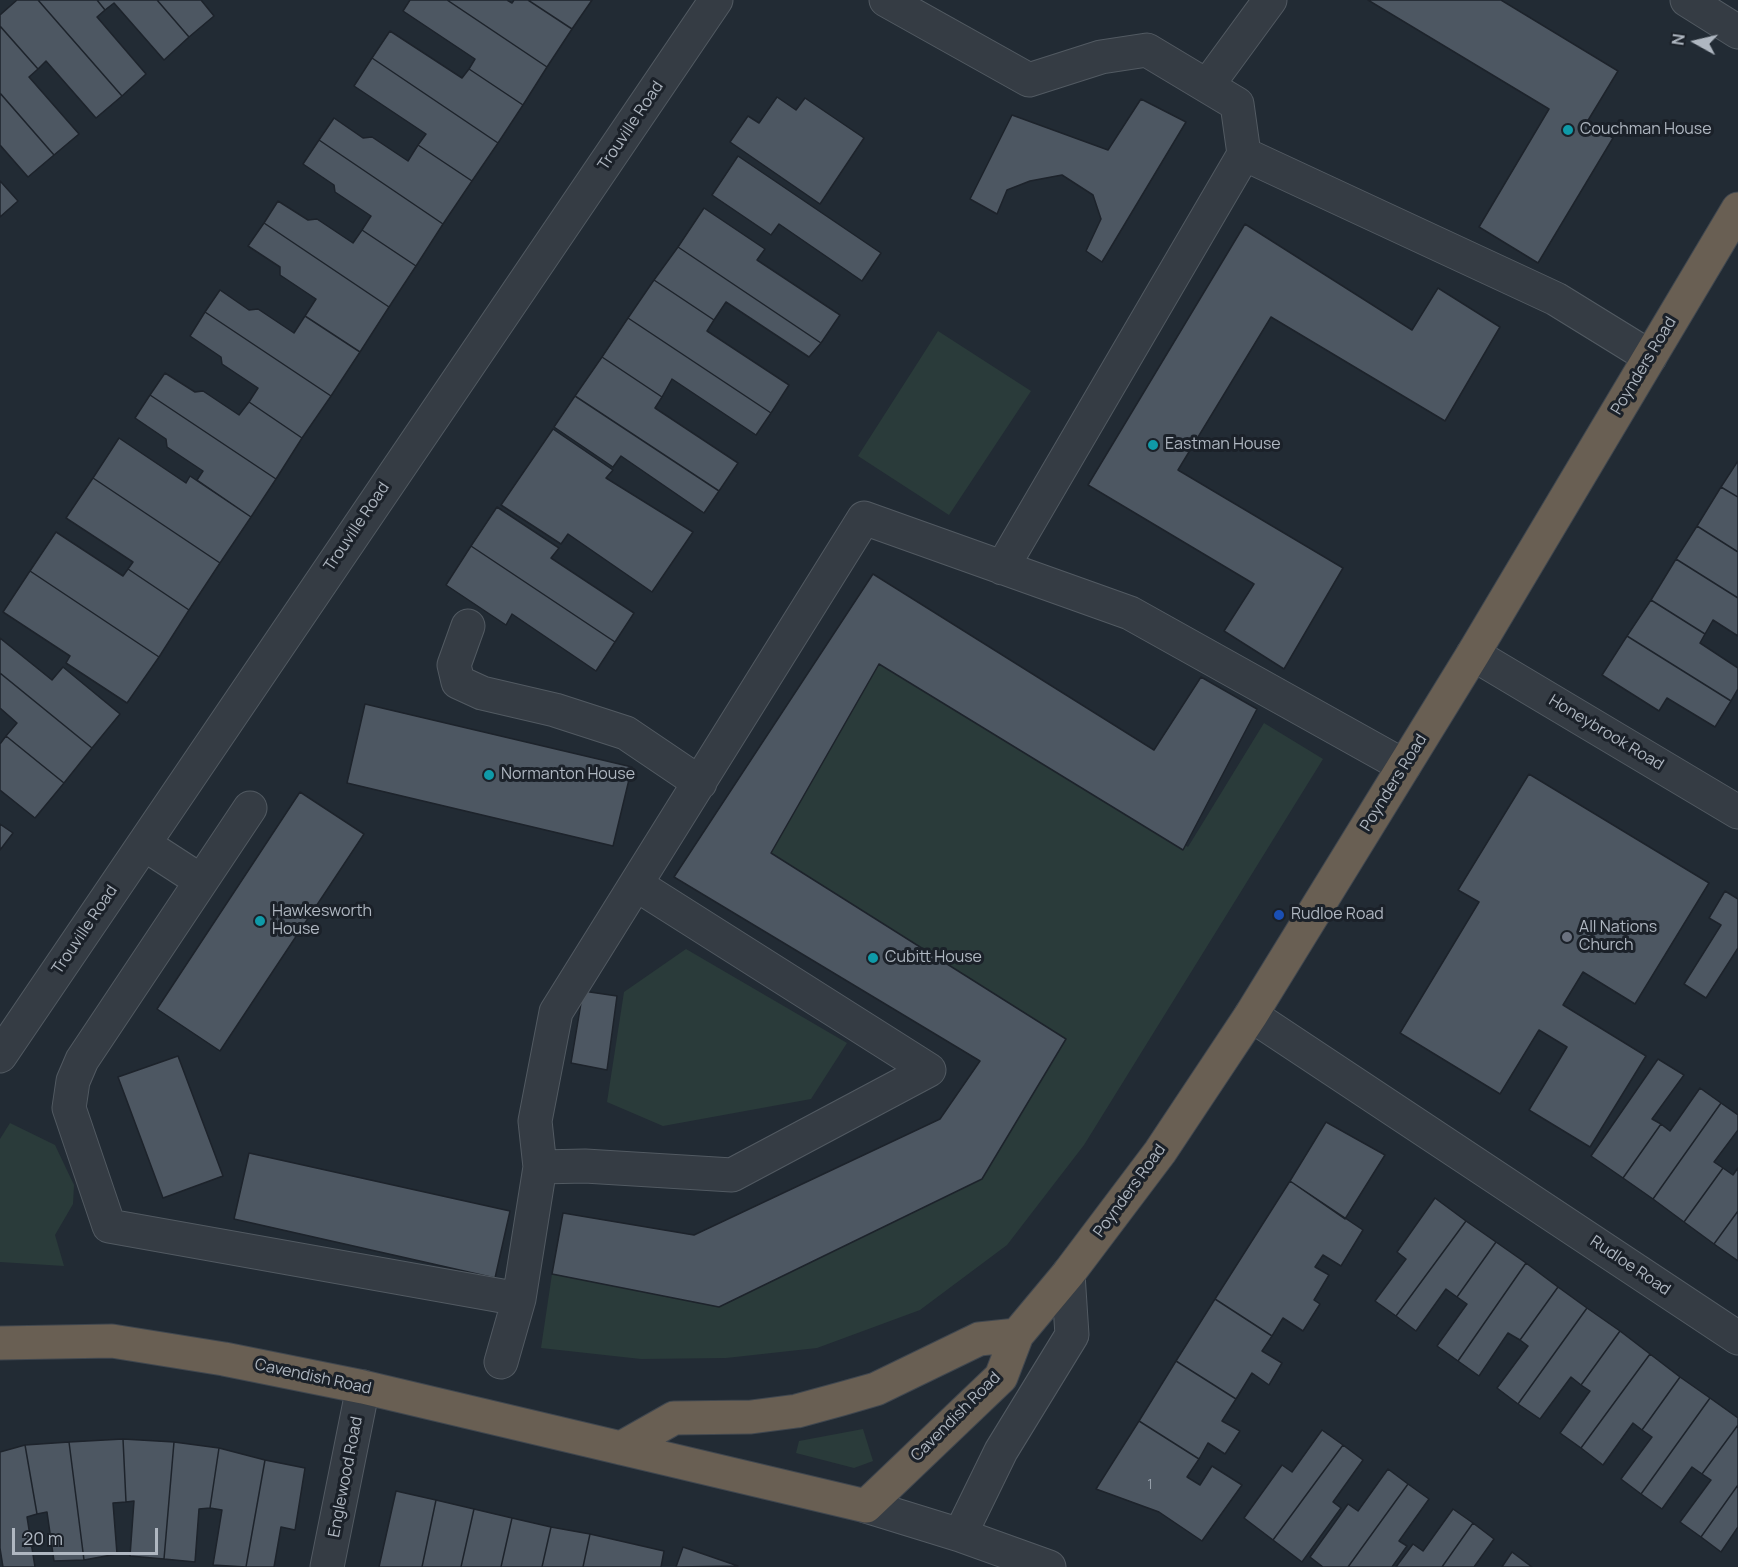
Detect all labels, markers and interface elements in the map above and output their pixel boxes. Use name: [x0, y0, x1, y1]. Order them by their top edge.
north arrow: [1666, 12, 1726, 72]
text: N: [1666, 32, 1690, 47]
street label: Trouville Road: [594, 78, 668, 174]
place label: Couchman House: [1580, 120, 1712, 140]
marker: Couchman House: [1561, 123, 1575, 137]
street label: Poynders Road: [1607, 314, 1681, 418]
place label: Eastman House: [1165, 435, 1281, 455]
marker: Eastman House: [1146, 438, 1160, 452]
street label: Trouville Road: [320, 479, 394, 575]
street label: Honeybrook Road: [1545, 691, 1667, 775]
street label: Poynders Road: [1357, 731, 1431, 835]
place label: Normanton House: [501, 765, 635, 785]
marker: Normanton House: [482, 768, 496, 782]
street label: Trouville Road: [48, 882, 122, 978]
place label: Hawkesworth House: [272, 902, 372, 940]
place label: Rudloe Road: [1291, 905, 1384, 925]
marker: Rudloe Road: [1272, 908, 1286, 922]
marker: Hawkesworth House: [253, 914, 267, 928]
place label: All Nations Church: [1579, 918, 1657, 956]
marker: All Nations Church: [1560, 930, 1574, 944]
place label: Cubitt House: [885, 948, 982, 968]
marker: Cubitt House: [866, 951, 880, 965]
street label: Poynders Road: [1090, 1141, 1170, 1241]
street label: Rudloe Road: [1586, 1232, 1674, 1300]
street label: Cavendish Road: [253, 1355, 373, 1399]
street label: Cavendish Road: [907, 1368, 1005, 1466]
street label: Englewood Road: [325, 1415, 367, 1539]
house number: 1: [1147, 1477, 1153, 1493]
scale bar: [15, 1516, 160, 1554]
text: 20 m: [23, 1526, 63, 1550]

